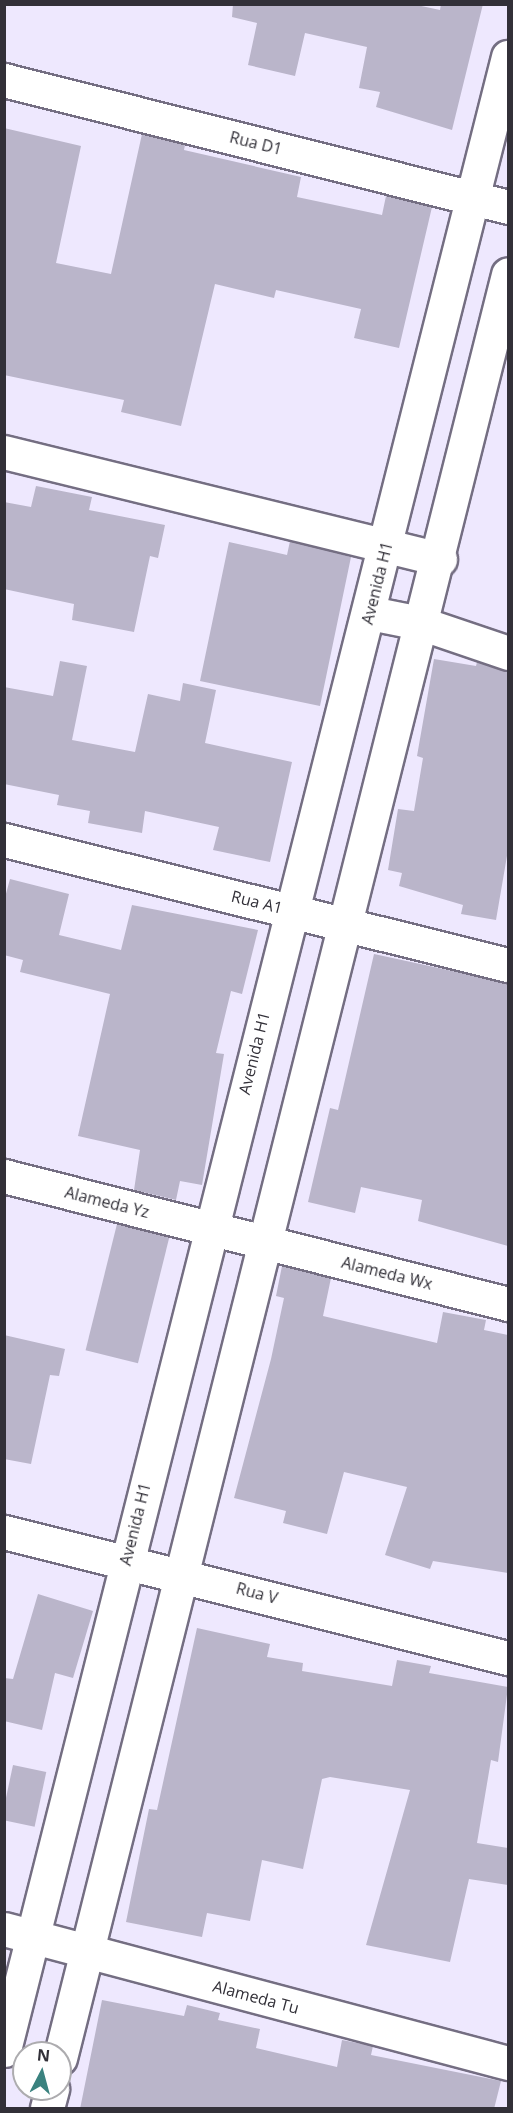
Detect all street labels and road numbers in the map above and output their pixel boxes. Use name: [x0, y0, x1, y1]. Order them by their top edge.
street label: Rua D1: [228, 127, 284, 159]
street label: Avenida H1: [357, 540, 397, 626]
street label: Rua A1: [229, 886, 285, 918]
street label: Avenida H1: [234, 1010, 274, 1096]
street label: Alameda Yz: [63, 1182, 151, 1222]
street label: Alameda Wx: [340, 1252, 434, 1294]
street label: Avenida H1: [115, 1481, 155, 1567]
street label: Rua V: [234, 1578, 280, 1608]
street label: Alameda Tu: [211, 1976, 301, 2018]

